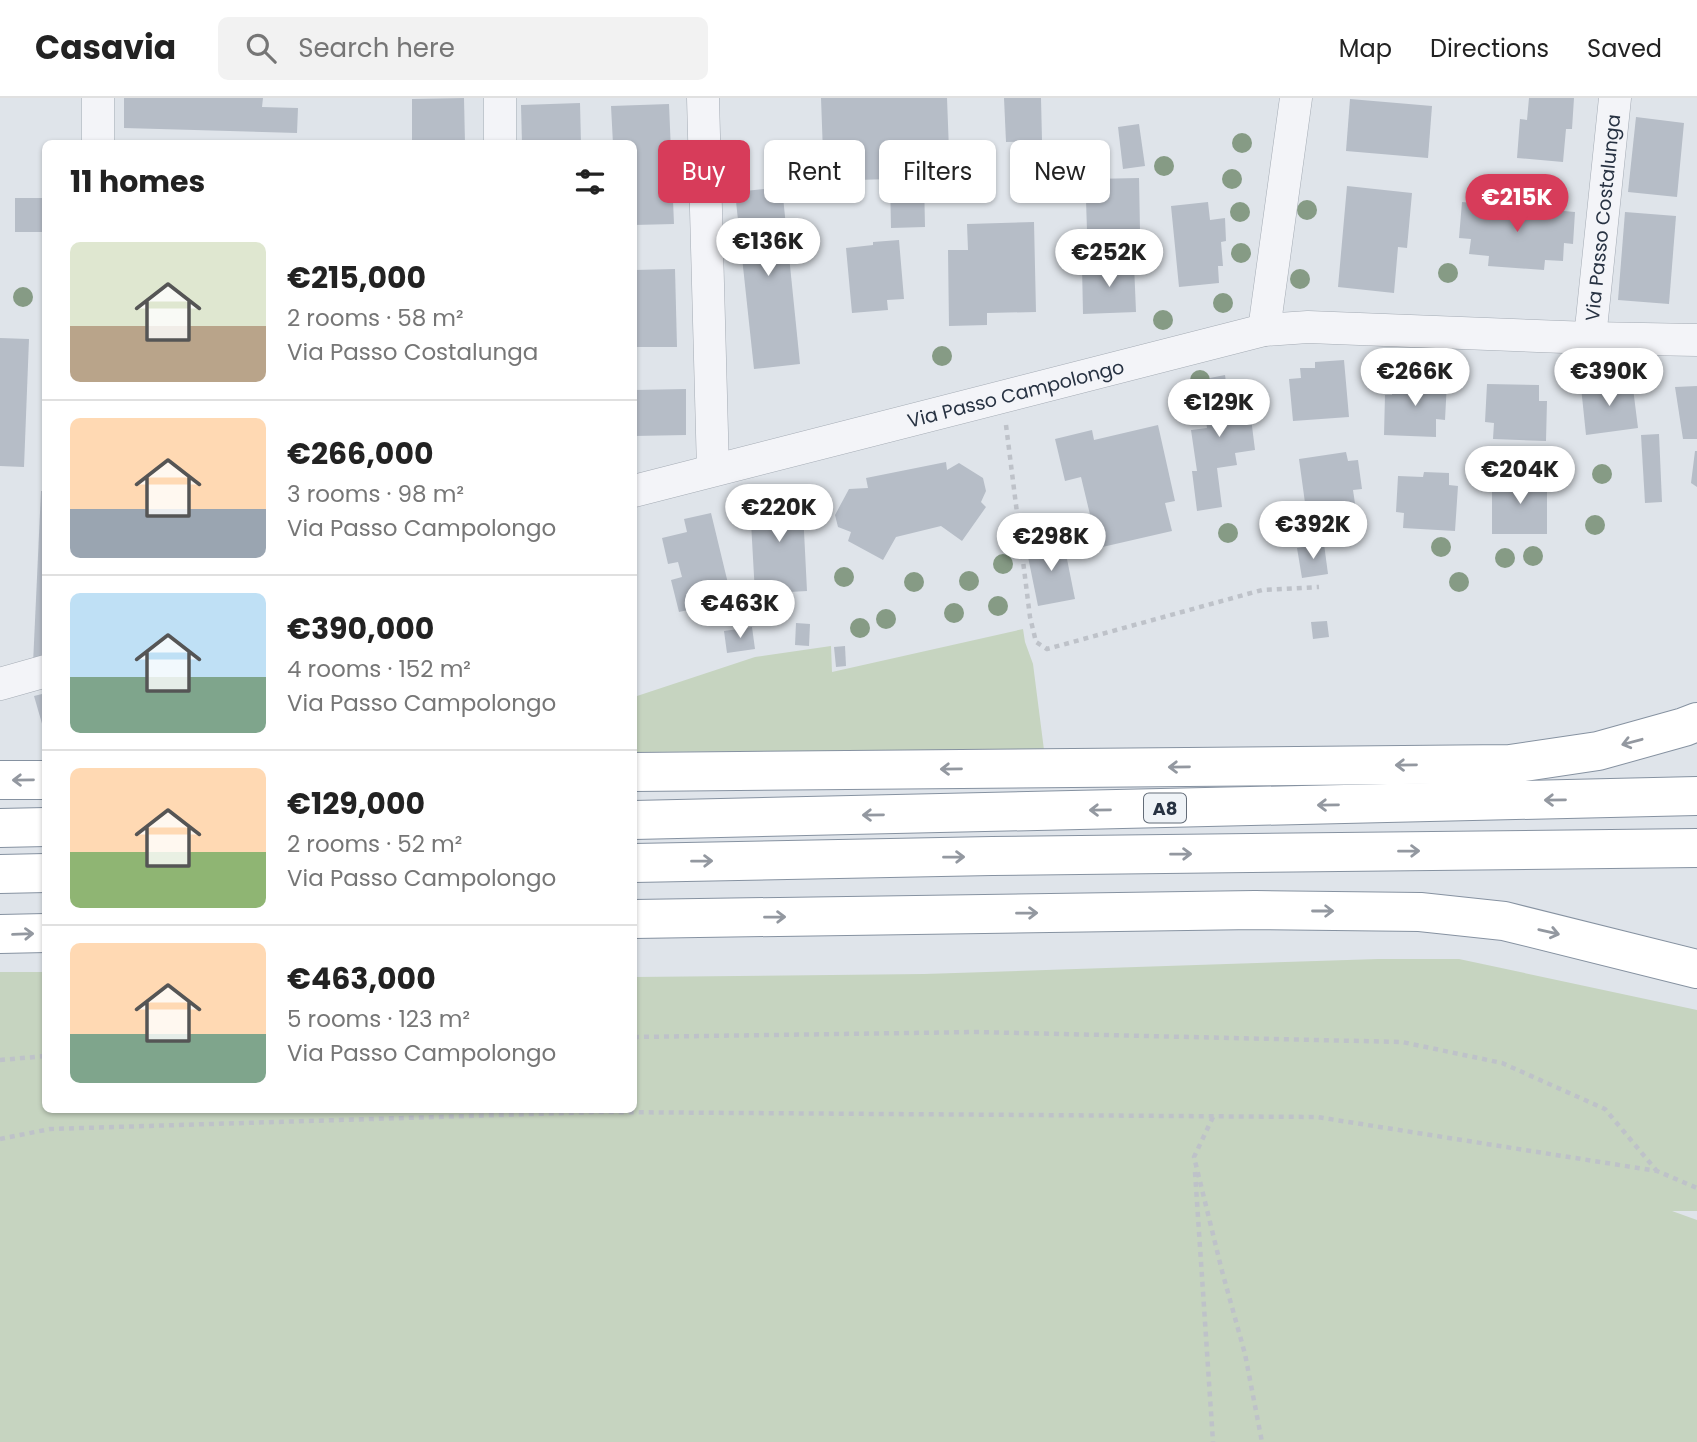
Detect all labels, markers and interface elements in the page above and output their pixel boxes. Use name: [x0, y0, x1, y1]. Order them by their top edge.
search box: [218, 17, 708, 80]
text: Casavia: [35, 24, 176, 71]
icon: search: [242, 29, 280, 67]
text: Search here: [298, 30, 455, 66]
text: Map: [1339, 32, 1392, 65]
text: Directions: [1430, 32, 1549, 65]
text: Saved: [1587, 32, 1662, 65]
street label: Via Passo Costalunga: [1578, 113, 1627, 322]
chip: Buy: [658, 140, 750, 203]
chip: Rent: [764, 140, 865, 203]
chip: Filters: [879, 140, 996, 203]
chip: New: [1010, 140, 1110, 203]
text: 11 homes: [70, 160, 205, 203]
icon: filters: [571, 163, 609, 201]
pin: €215K: [1468, 174, 1566, 234]
text: €215K: [1481, 181, 1553, 213]
pin: €136K: [719, 218, 817, 278]
text: €136K: [732, 225, 804, 257]
pin: €252K: [1060, 230, 1158, 289]
text: €252K: [1071, 236, 1147, 268]
text: €215,000: [287, 256, 426, 299]
icon: home: [126, 270, 210, 354]
text: 2 rooms · 58 m²: [287, 302, 464, 334]
text: Via Passo Costalunga: [287, 336, 538, 368]
pin: €266K: [1366, 348, 1464, 408]
pin: €390K: [1560, 348, 1658, 408]
street label: Via Passo Campolongo: [905, 353, 1127, 434]
text: €266K: [1377, 355, 1453, 387]
text: €390K: [1570, 355, 1648, 387]
pin: €129K: [1170, 380, 1268, 439]
text: €129K: [1184, 386, 1254, 418]
text: €266,000: [287, 432, 434, 475]
icon: home: [126, 446, 210, 530]
pin: €204K: [1471, 446, 1569, 506]
text: €204K: [1481, 453, 1559, 485]
text: 3 rooms · 98 m²: [287, 478, 464, 510]
pin: €220K: [730, 484, 828, 544]
text: €220K: [741, 491, 817, 523]
pin: €392K: [1264, 502, 1362, 561]
text: €392K: [1275, 508, 1351, 540]
text: Via Passo Campolongo: [287, 512, 556, 544]
pin: €298K: [1002, 514, 1100, 573]
text: €298K: [1013, 520, 1089, 552]
pin: €463K: [691, 580, 789, 640]
text: €463K: [701, 587, 779, 619]
text: €390,000: [287, 607, 434, 650]
icon: home: [126, 621, 210, 705]
text: 4 rooms · 152 m²: [287, 653, 471, 685]
text: Via Passo Campolongo: [287, 687, 556, 719]
one-way arrow: [1621, 736, 1643, 749]
one-way arrow: [1395, 759, 1418, 772]
one-way arrow: [1168, 761, 1191, 774]
one-way arrow: [940, 763, 963, 776]
one-way arrow: [12, 773, 35, 787]
text: €129,000: [287, 782, 425, 825]
one-way arrow: [1544, 793, 1567, 806]
road number: A8: [1144, 794, 1186, 822]
icon: home: [126, 796, 210, 880]
one-way arrow: [1317, 798, 1340, 811]
one-way arrow: [1089, 803, 1112, 816]
one-way arrow: [862, 808, 885, 821]
text: 2 rooms · 52 m²: [287, 828, 462, 860]
one-way arrow: [1397, 844, 1420, 858]
one-way arrow: [1169, 847, 1192, 861]
one-way arrow: [942, 850, 965, 863]
one-way arrow: [690, 855, 713, 868]
text: Via Passo Campolongo: [287, 862, 556, 894]
one-way arrow: [1311, 904, 1334, 918]
one-way arrow: [1015, 907, 1038, 920]
one-way arrow: [763, 910, 786, 924]
one-way arrow: [1537, 926, 1560, 939]
one-way arrow: [11, 927, 34, 940]
text: €463,000: [287, 957, 436, 1000]
icon: home: [126, 971, 210, 1055]
text: 5 rooms · 123 m²: [287, 1003, 470, 1035]
text: Via Passo Campolongo: [287, 1037, 556, 1069]

